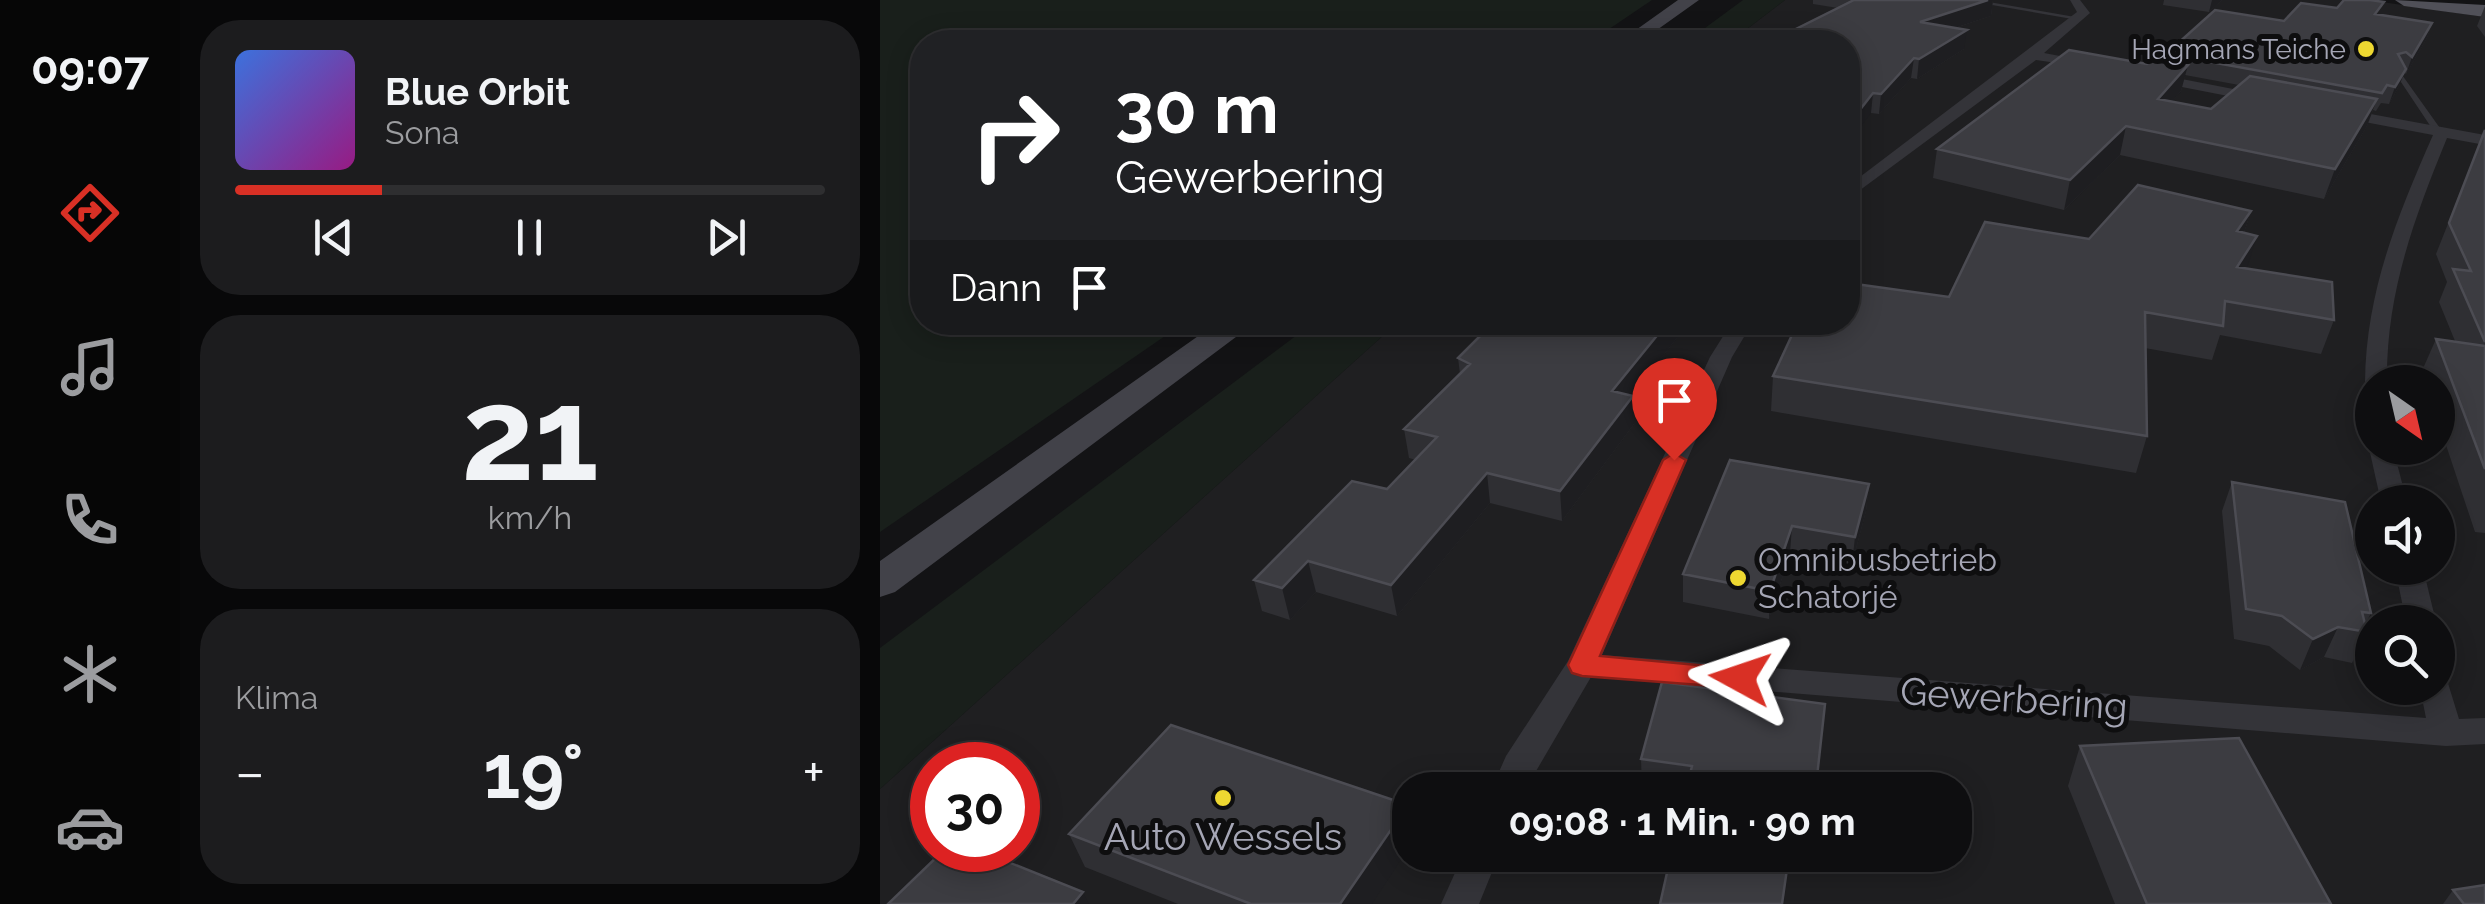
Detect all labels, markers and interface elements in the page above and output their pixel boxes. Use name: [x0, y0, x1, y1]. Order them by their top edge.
place label: Hagmans Teiche: [2131, 33, 2346, 66]
marker: Hagmans Teiche: [2355, 38, 2377, 60]
text: 09:07: [31, 42, 149, 95]
text: 30 m: [1115, 67, 1279, 149]
text: Blue Orbit: [385, 69, 570, 114]
icon: right: [950, 70, 1080, 200]
text: Sona: [385, 114, 460, 151]
text: Gewerbering: [1115, 151, 1385, 204]
icon: directions: [55, 178, 125, 248]
icon: previous: [306, 210, 361, 265]
icon: pause: [502, 210, 557, 265]
icon: next: [699, 210, 754, 265]
icon: arrive: [1062, 260, 1117, 315]
text: Dann: [950, 265, 1042, 310]
icon: music: [55, 332, 125, 402]
text: 21: [461, 358, 599, 510]
pin: [1632, 358, 1717, 461]
north arrow: [2355, 365, 2455, 465]
map controls: [2355, 365, 2455, 705]
icon: arrive: [1647, 373, 1702, 428]
icon: phone: [55, 485, 125, 555]
button: sound: [2355, 485, 2455, 585]
text: km/h: [488, 499, 572, 536]
place label: Omnibusbetrieb Schatorjé: [1758, 541, 1997, 615]
marker: Omnibusbetrieb Schatorjé: [1727, 567, 1749, 589]
button: search: [2355, 605, 2455, 705]
position arrow: [1688, 626, 1792, 730]
icon: climate: [55, 639, 125, 709]
street label: Gewerbering: [1899, 668, 2129, 729]
text: Klima: [235, 679, 318, 716]
text: 19°: [483, 727, 584, 816]
text: −: [235, 740, 265, 805]
text: +: [802, 740, 825, 805]
speed limit sign: 30: [910, 742, 1040, 872]
marker: Auto Wessels: [1212, 787, 1234, 809]
icon: car: [55, 792, 125, 862]
text: 09:08 · 1 Min. · 90 m: [1508, 799, 1856, 844]
place label: Auto Wessels: [1104, 814, 1342, 859]

